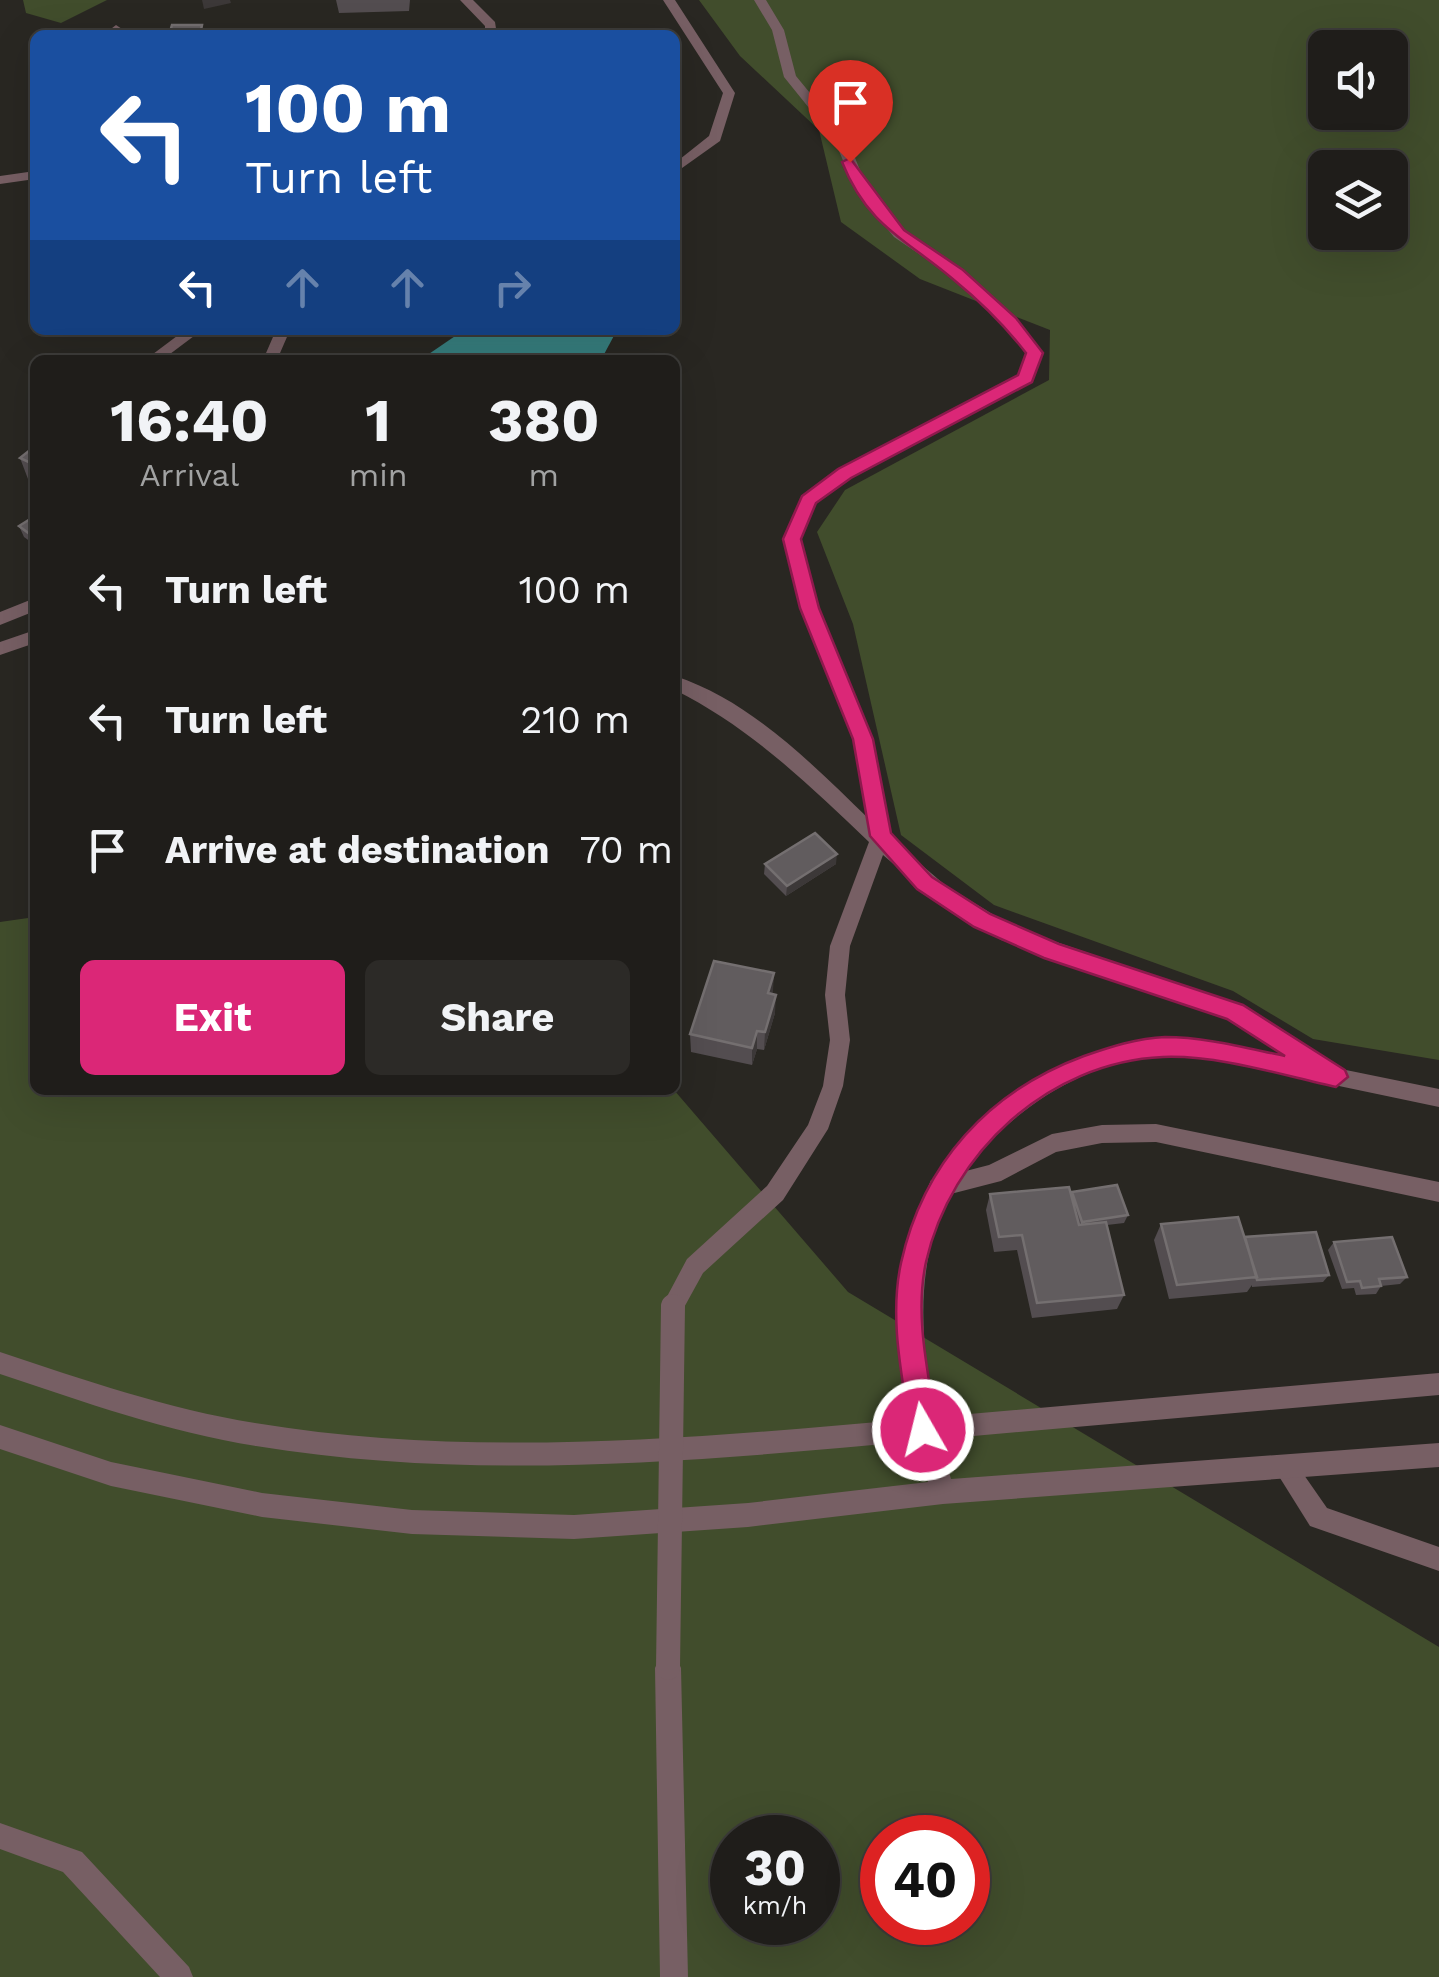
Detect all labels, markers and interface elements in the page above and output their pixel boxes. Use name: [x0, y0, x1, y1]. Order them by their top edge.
map controls: [1308, 30, 1408, 250]
button: sound: [1308, 30, 1408, 130]
pin: [808, 60, 893, 163]
text: 100 m: [245, 67, 451, 149]
icon: left: [80, 70, 210, 200]
icon: arrive: [823, 75, 878, 130]
button: layers: [1308, 150, 1408, 250]
text: Turn left: [245, 151, 432, 204]
icon: left: [170, 260, 225, 315]
icon: ahead: [275, 260, 330, 315]
icon: ahead: [380, 260, 435, 315]
icon: right: [485, 260, 540, 315]
text: 16:40: [110, 385, 269, 456]
text: 1: [365, 385, 391, 456]
text: 380: [488, 385, 600, 456]
text: Arrival: [139, 456, 239, 494]
text: min: [349, 456, 408, 494]
text: m: [529, 456, 559, 494]
icon: left: [80, 563, 135, 618]
text: Turn left: [165, 568, 327, 612]
text: 100 m: [519, 568, 630, 612]
icon: left: [80, 693, 135, 748]
text: Turn left: [165, 698, 327, 742]
text: 210 m: [520, 698, 630, 742]
icon: arrive: [80, 823, 135, 878]
text: Arrive at destination: [165, 828, 550, 872]
text: 70 m: [580, 828, 673, 872]
button: Exit: [80, 960, 345, 1075]
button: Share: [365, 960, 630, 1075]
position arrow: [871, 1378, 975, 1482]
speed limit sign: 40: [860, 1815, 990, 1945]
text: 30: [744, 1838, 806, 1897]
text: km/h: [743, 1891, 807, 1920]

